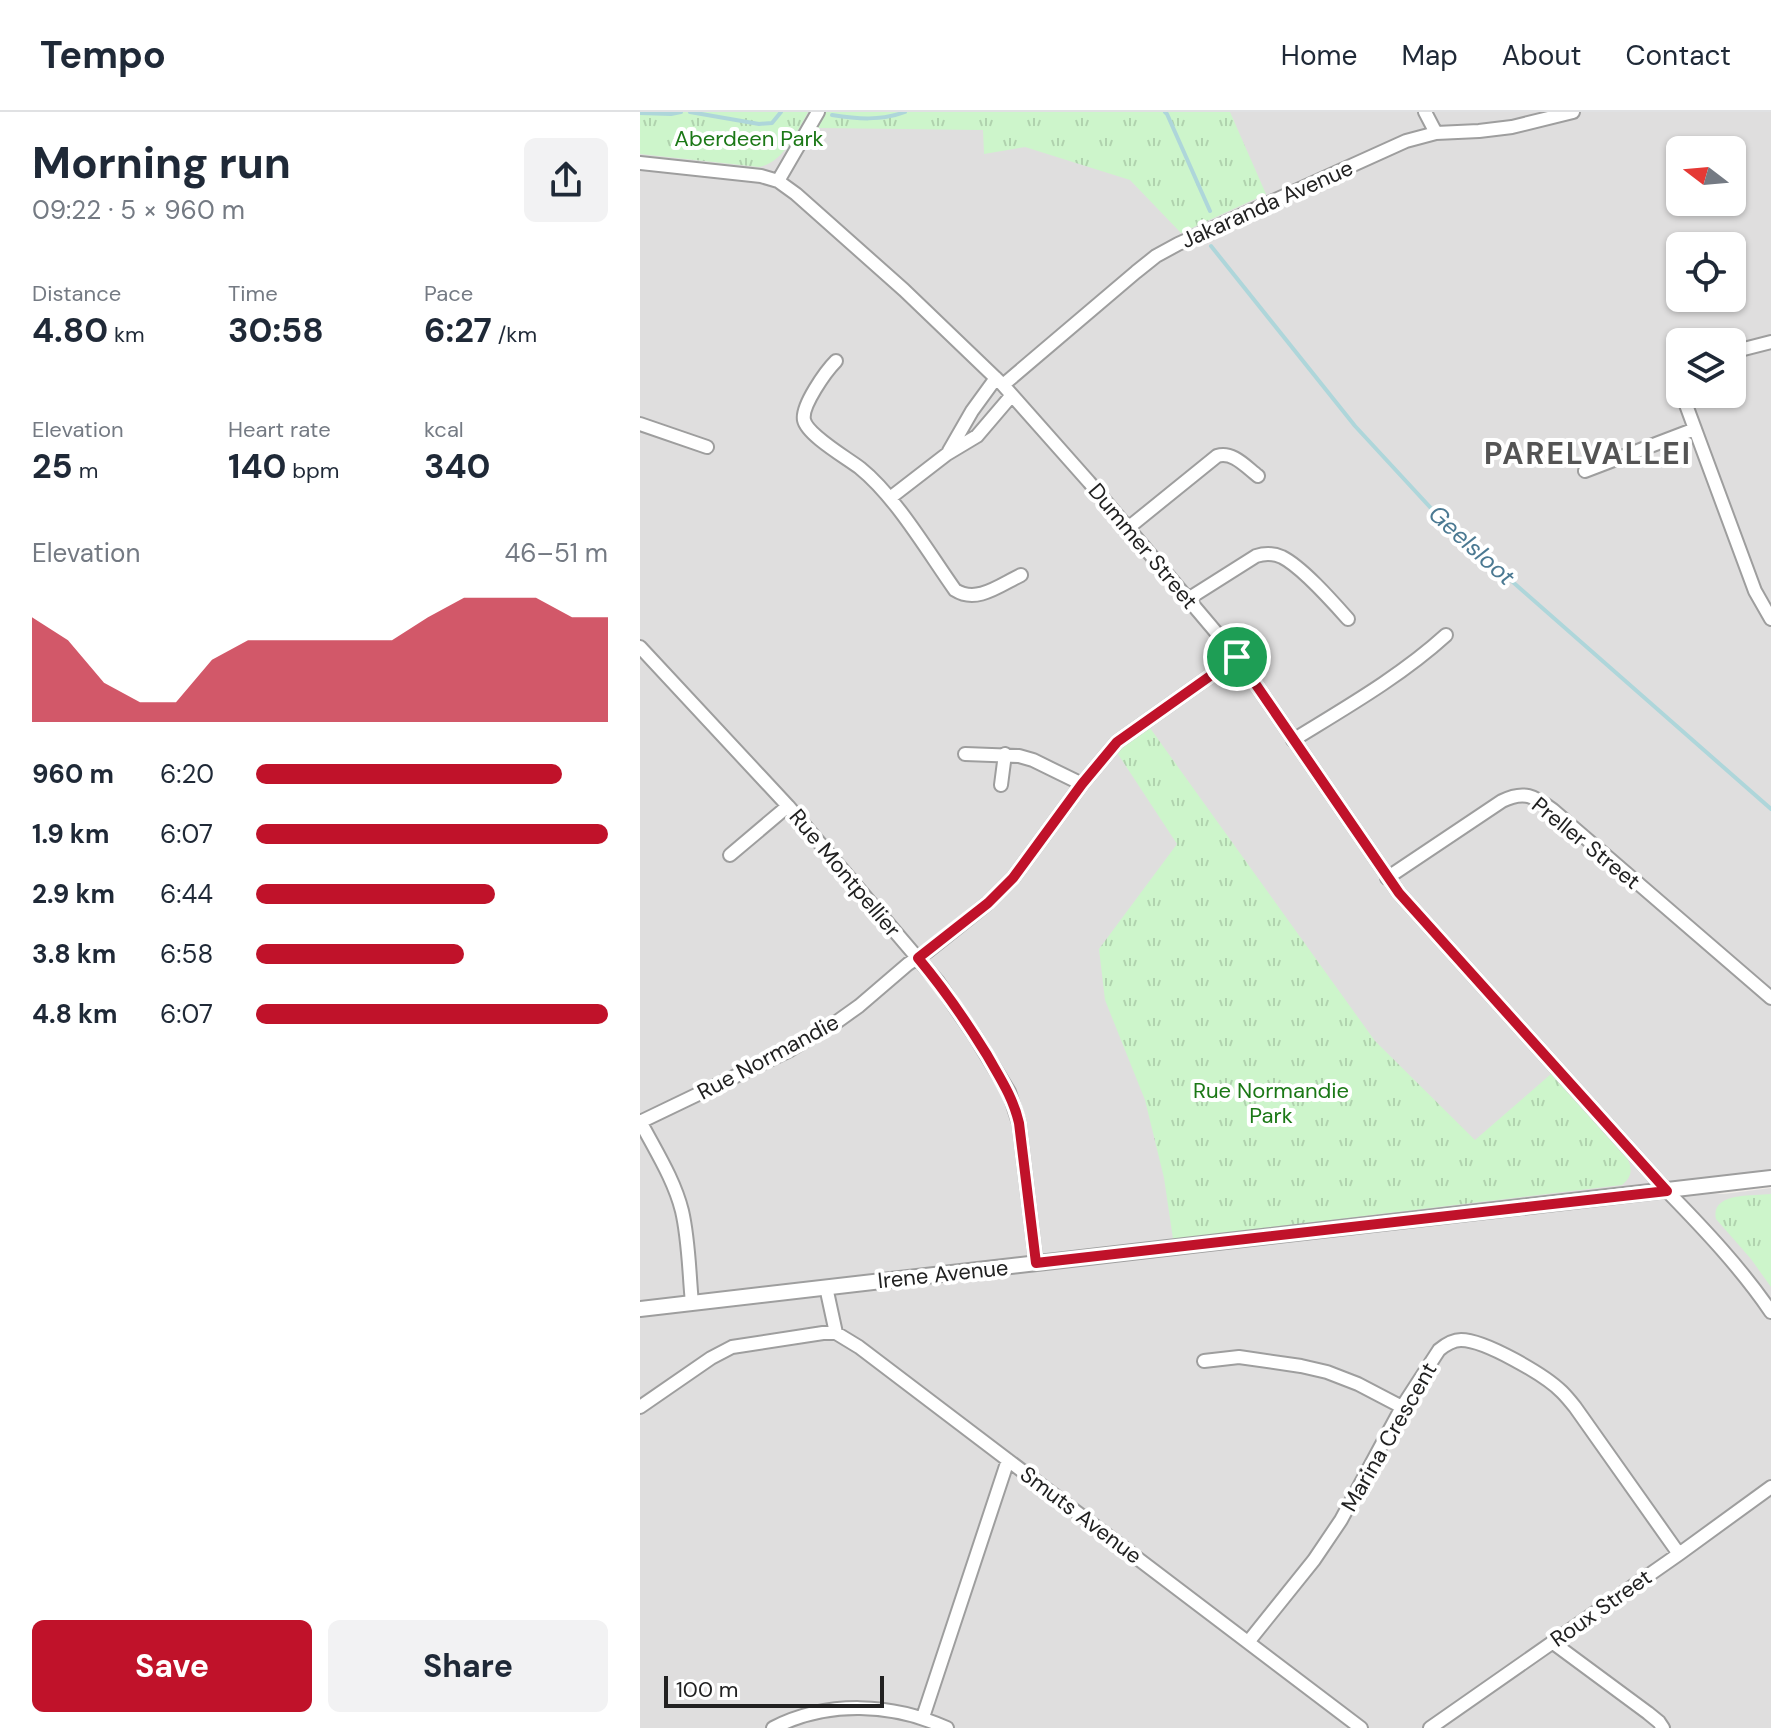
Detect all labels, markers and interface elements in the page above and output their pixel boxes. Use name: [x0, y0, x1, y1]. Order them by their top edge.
text: Tempo: [40, 30, 166, 80]
text: Home: [1281, 37, 1357, 74]
text: Map: [1401, 37, 1458, 74]
text: About: [1502, 37, 1581, 74]
text: Contact: [1625, 37, 1731, 74]
park label: Aberdeen Park: [674, 124, 824, 153]
text: Morning run: [32, 134, 291, 192]
north arrow: [1666, 136, 1746, 216]
map controls: [1666, 136, 1746, 408]
button: share: [524, 138, 608, 222]
street label: Jakaranda Avenue: [1177, 153, 1357, 255]
text: 09:22 · 5 × 960 m: [32, 193, 245, 227]
button: locate: [1666, 232, 1746, 312]
text: Distance: [32, 279, 121, 308]
text: Time: [228, 279, 278, 308]
text: Pace: [424, 279, 473, 308]
text: 4.80: [32, 308, 108, 353]
text: 30:58: [228, 308, 324, 353]
text: 6:27: [424, 308, 492, 353]
text: km: [108, 320, 145, 349]
text: /km: [492, 320, 537, 349]
button: layers: [1666, 328, 1746, 408]
text: Elevation: [32, 415, 124, 444]
text: Heart rate: [228, 415, 331, 444]
text: kcal: [424, 415, 464, 444]
district label: PARELVALLEI: [1484, 434, 1692, 473]
text: 25: [32, 444, 73, 489]
text: 140: [228, 444, 286, 489]
text: 340: [424, 444, 491, 489]
text: m: [73, 456, 98, 485]
text: bpm: [286, 456, 339, 485]
street label: Dummer Street: [1082, 477, 1204, 615]
water label: Geelsloot: [1422, 498, 1522, 592]
text: Elevation: [32, 536, 140, 570]
text: 46–51 m: [504, 536, 608, 570]
pin: [1203, 623, 1271, 691]
icon: arrive: [1215, 635, 1259, 679]
text: 960 m: [32, 757, 114, 791]
text: 6:20: [160, 757, 214, 791]
street label: Preller Street: [1526, 790, 1646, 896]
street label: Rue Montpellier: [783, 803, 907, 943]
text: 1.9 km: [32, 817, 109, 851]
text: 6:07: [160, 817, 213, 851]
text: 2.9 km: [32, 877, 115, 911]
text: 6:44: [160, 877, 213, 911]
text: 3.8 km: [32, 937, 116, 971]
text: 6:58: [160, 937, 213, 971]
text: 4.8 km: [32, 997, 118, 1031]
text: 6:07: [160, 997, 213, 1031]
street label: Rue Normandie: [692, 1008, 844, 1106]
park label: Rue Normandie Park: [1193, 1076, 1349, 1130]
street label: Irene Avenue: [876, 1253, 1010, 1295]
street label: Marina Crescent: [1335, 1357, 1443, 1517]
street label: Smuts Avenue: [1014, 1460, 1148, 1570]
street label: Roux Street: [1545, 1563, 1657, 1653]
button: Save: [32, 1620, 312, 1712]
button: Share: [328, 1620, 608, 1712]
scale bar: [664, 1672, 884, 1708]
text: 100 m: [676, 1675, 738, 1704]

